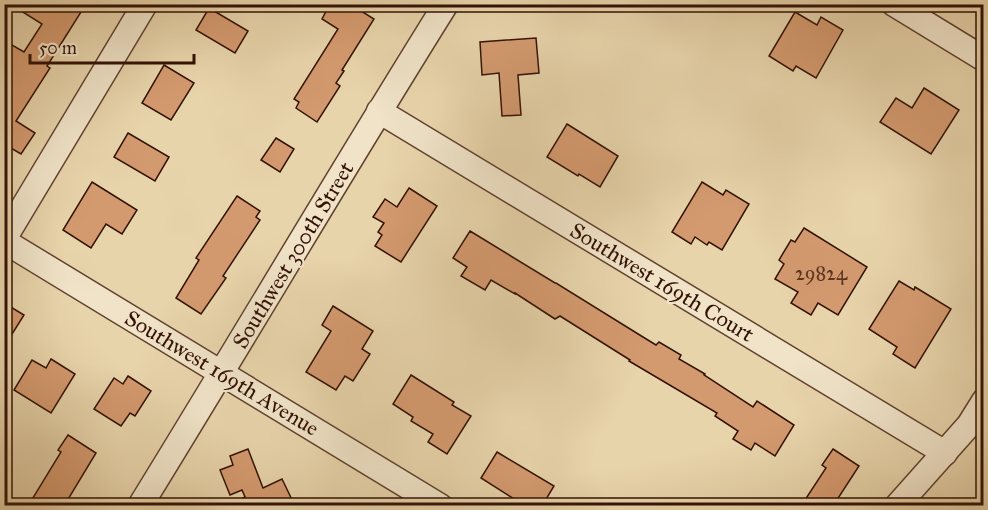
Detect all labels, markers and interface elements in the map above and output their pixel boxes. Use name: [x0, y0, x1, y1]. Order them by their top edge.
scale bar: [30, 27, 194, 65]
text: 50 m: [39, 37, 77, 59]
street label: Southwest 300th Street: [227, 157, 360, 353]
street label: Southwest 169th Court: [565, 216, 759, 348]
house number: 29824: [795, 261, 848, 285]
street label: Southwest 169th Avenue: [120, 304, 324, 442]

